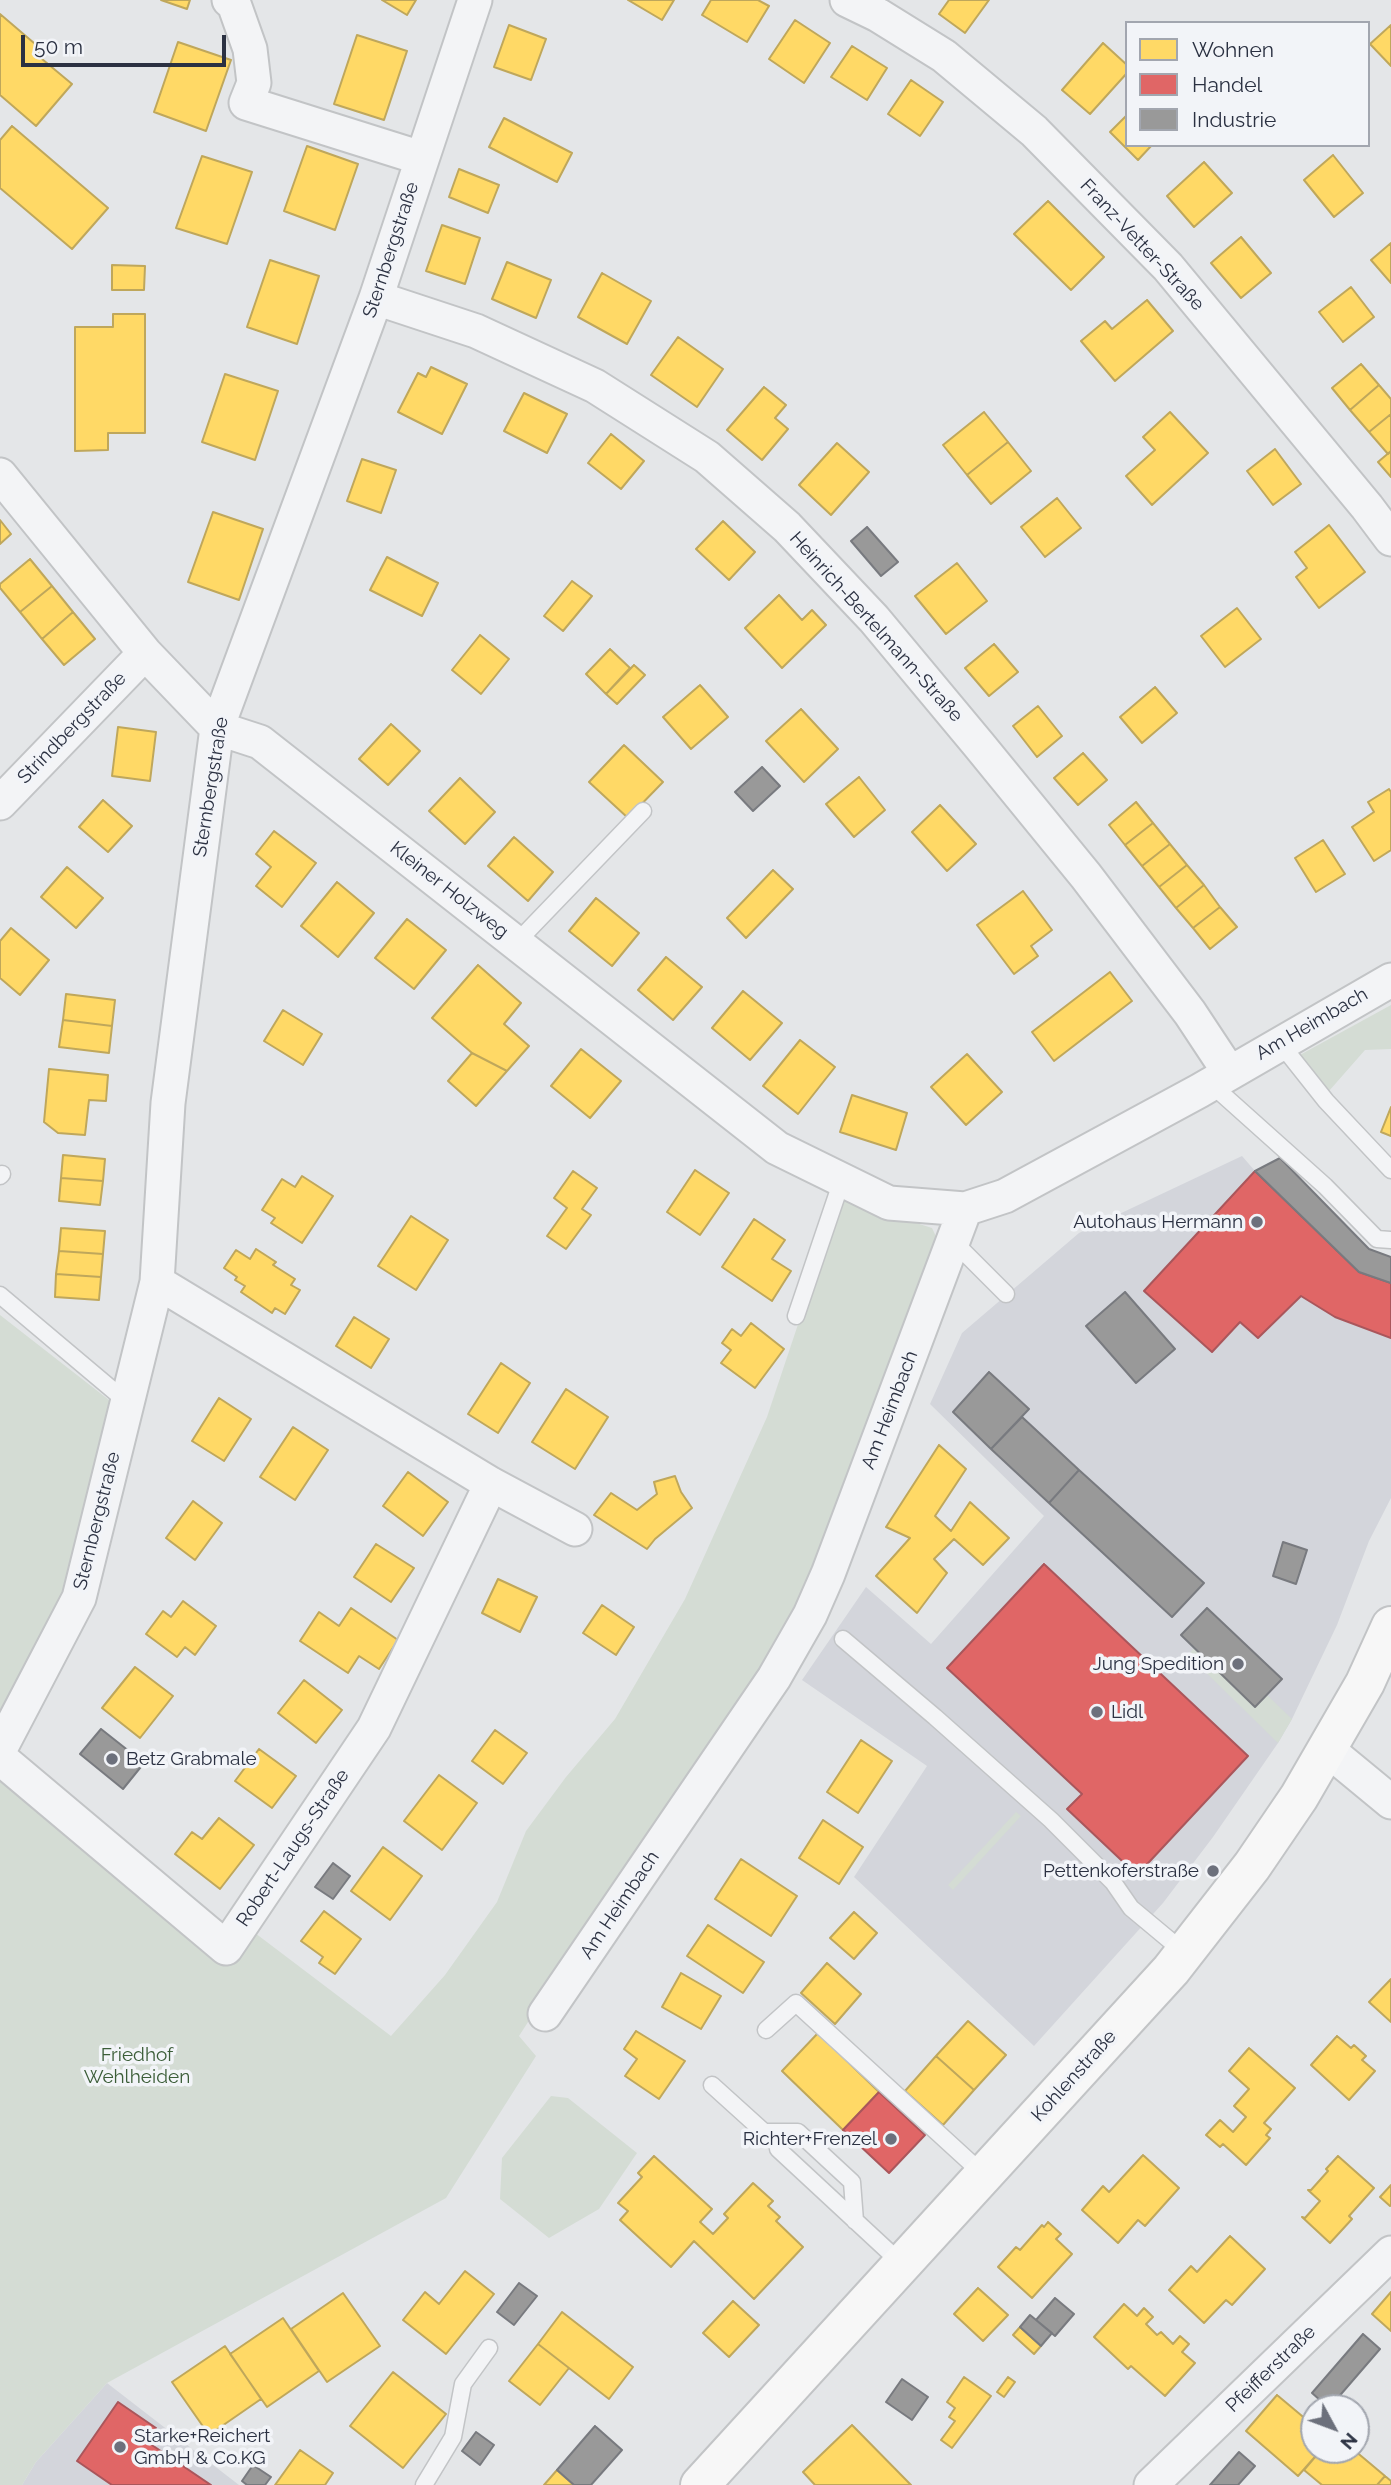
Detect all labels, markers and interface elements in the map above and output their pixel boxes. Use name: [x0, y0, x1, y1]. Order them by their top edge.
scale bar: [24, 21, 229, 65]
legend: [1125, 21, 1370, 147]
text: 50 m: [34, 34, 83, 59]
text: Wohnen: [1192, 37, 1274, 62]
text: Handel: [1192, 72, 1262, 97]
text: Industrie: [1192, 107, 1276, 132]
street label: Franz-Vetter-Straße: [1075, 174, 1209, 316]
street label: Sternbergstraße: [358, 179, 424, 321]
street label: Heinrich-Bertelmann-Straße: [785, 527, 967, 727]
street label: Strindbergstraße: [13, 667, 131, 789]
street label: Sternbergstraße: [189, 715, 233, 859]
street label: Kleiner Holzweg: [385, 837, 513, 943]
street label: Am Heimbach: [1252, 983, 1372, 1065]
place label: Autohaus Hermann: [1073, 1211, 1243, 1233]
marker: Autohaus Hermann: [1249, 1214, 1265, 1230]
street label: Am Heimbach: [857, 1347, 923, 1473]
street label: Sternbergstraße: [69, 1450, 125, 1592]
place label: Jung Spedition: [1093, 1653, 1224, 1675]
marker: Jung Spedition: [1230, 1656, 1246, 1672]
place label: Lidl: [1111, 1701, 1143, 1723]
marker: Lidl: [1089, 1704, 1105, 1720]
place label: Betz Grabmale: [126, 1748, 257, 1770]
marker: Betz Grabmale: [104, 1751, 120, 1767]
street label: Robert-Laugs-Straße: [232, 1765, 354, 1931]
street label: Am Heimbach: [576, 1847, 664, 1963]
place label: Pettenkoferstraße: [1043, 1860, 1199, 1882]
marker: Pettenkoferstraße: [1205, 1863, 1221, 1879]
street label: Kohlenstraße: [1027, 2025, 1121, 2127]
park label: Friedhof Wehlheiden: [84, 2044, 190, 2088]
place label: Richter+Frenzel: [743, 2128, 877, 2150]
marker: Richter+Frenzel: [883, 2131, 899, 2147]
street label: Pfeifferstraße: [1221, 2321, 1321, 2417]
north arrow: [1300, 2394, 1370, 2464]
place label: Starke+Reichert GmbH & Co.KG: [134, 2425, 270, 2469]
text: N: [1336, 2429, 1362, 2454]
marker: Starke+Reichert GmbH & Co.KG: [112, 2439, 128, 2455]

